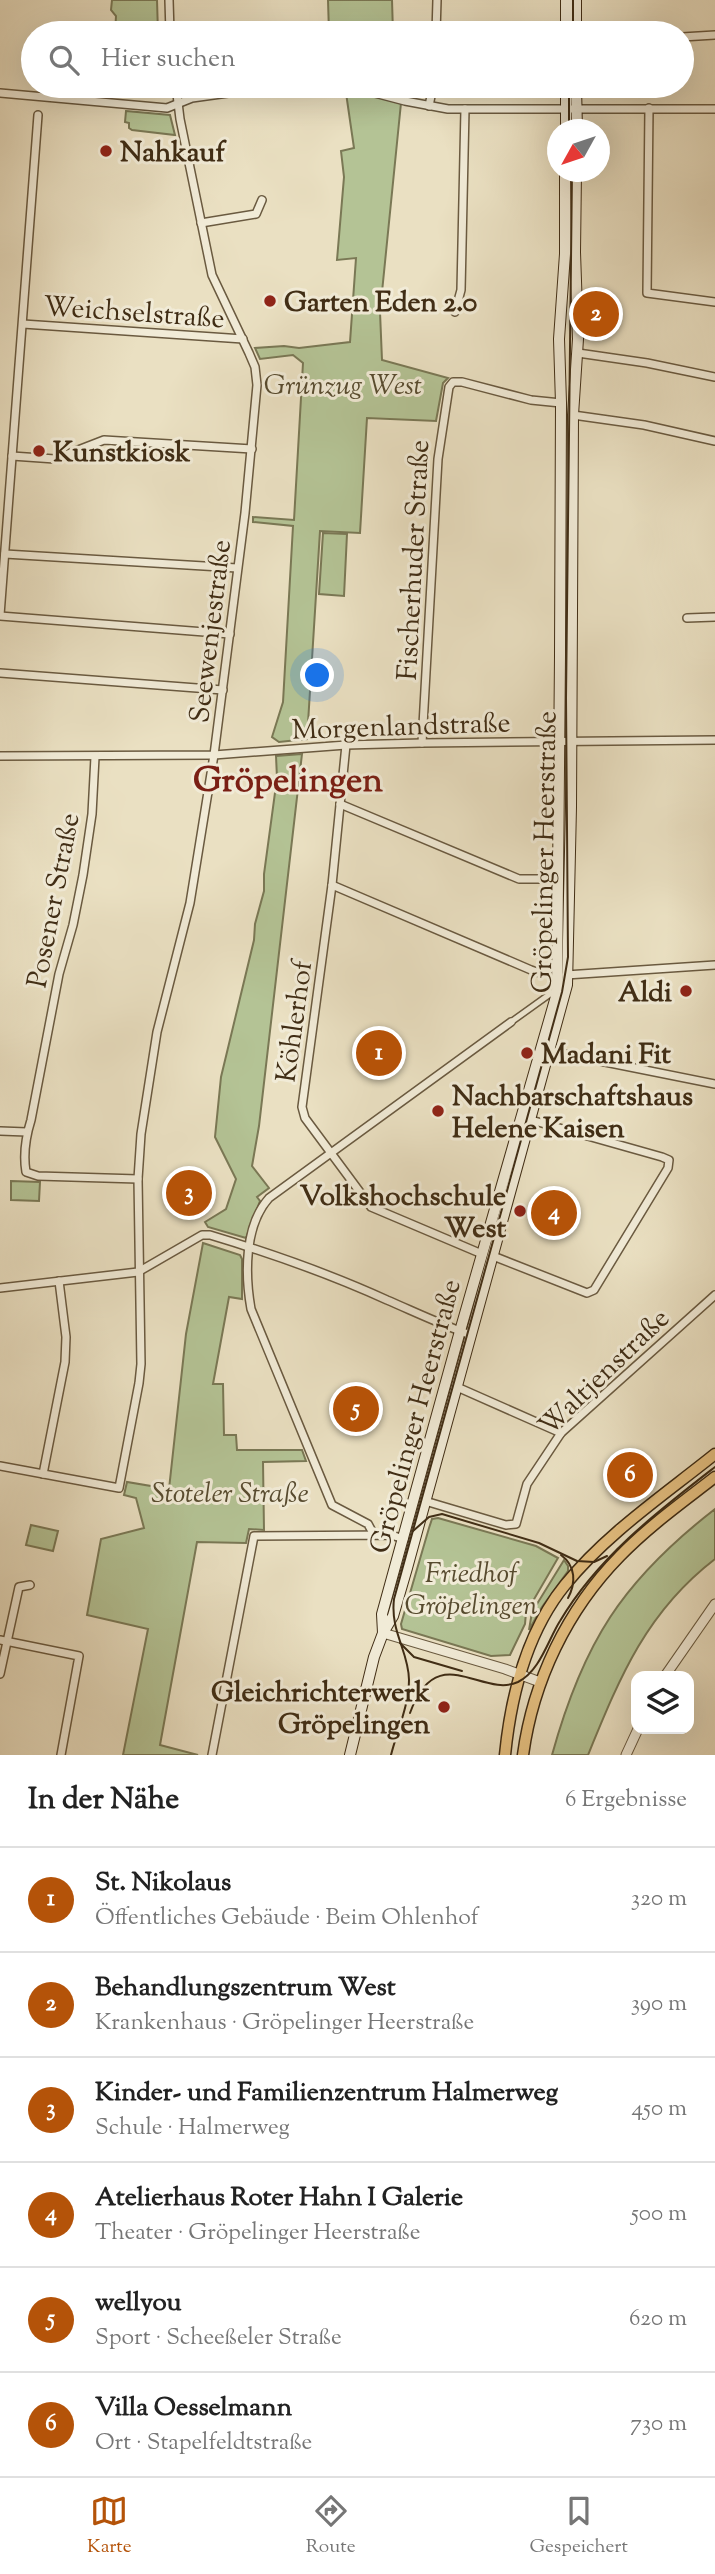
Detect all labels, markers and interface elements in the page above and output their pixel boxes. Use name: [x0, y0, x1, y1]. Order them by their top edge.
search box: [21, 21, 694, 98]
icon: search: [45, 41, 83, 79]
text: Hier suchen: [101, 41, 236, 78]
north arrow: [547, 119, 610, 182]
place label: Nahkauf: [120, 134, 227, 174]
marker: Nahkauf: [98, 143, 114, 159]
place label: Garten Eden 2.0: [284, 284, 477, 324]
street label: Weichselstraße: [42, 288, 226, 340]
pin: 2: [573, 288, 619, 340]
marker: Garten Eden 2.0: [262, 293, 278, 309]
park label: Grünzug West: [264, 367, 422, 407]
place label: Kunstkiosk: [53, 434, 191, 474]
street label: Fischerhuder Straße: [389, 439, 441, 682]
marker: Kunstkiosk: [31, 443, 47, 459]
street label: Seewenjestraße: [181, 537, 243, 725]
your location: [300, 658, 334, 692]
street label: Morgenlandstraße: [291, 704, 511, 752]
street label: Gröpelinger Heerstraße: [524, 710, 568, 994]
district label: Gröpelingen: [193, 757, 383, 808]
street label: Posener Straße: [18, 810, 91, 991]
street label: Köhlerhof: [268, 957, 325, 1085]
place label: Aldi: [618, 974, 672, 1014]
marker: Aldi: [678, 983, 694, 999]
pin: 1: [356, 1027, 402, 1079]
place label: Madani Fit: [541, 1036, 671, 1076]
marker: Madani Fit: [519, 1045, 535, 1061]
place label: Nachbarschaftshaus Helene Kaisen: [452, 1078, 693, 1150]
marker: Nachbarschaftshaus Helene Kaisen: [430, 1103, 446, 1119]
pin: 3: [166, 1167, 212, 1219]
place label: Volkshochschule West: [300, 1178, 506, 1250]
pin: 4: [531, 1187, 577, 1239]
marker: Volkshochschule West: [512, 1203, 528, 1219]
street label: Gröpelinger Heerstraße: [361, 1275, 473, 1558]
street label: Waltjenstraße: [531, 1300, 680, 1446]
pin: 5: [333, 1383, 379, 1435]
pin: 6: [607, 1449, 653, 1501]
park label: Stoteler Straße: [151, 1475, 309, 1515]
park label: Friedhof Gröpelingen: [404, 1555, 538, 1627]
map controls: [631, 1671, 694, 1734]
button: layers: [631, 1671, 694, 1734]
place label: Gleichrichterwerk Gröpelingen: [211, 1674, 431, 1746]
marker: Gleichrichterwerk Gröpelingen: [436, 1699, 452, 1715]
text: In der Nähe: [28, 1779, 179, 1822]
text: 6 Ergebnisse: [565, 1784, 687, 1817]
text: St. Nikolaus: [95, 1865, 231, 1902]
text: 1: [47, 1883, 55, 1916]
text: 320 m: [631, 1883, 687, 1916]
text: Öffentliches Gebäude · Beim Ohlenhof: [95, 1902, 479, 1935]
text: Behandlungszentrum West: [95, 1970, 396, 2007]
text: 2: [46, 1988, 56, 2021]
text: 390 m: [631, 1988, 687, 2021]
text: Krankenhaus · Gröpelinger Heerstraße: [95, 2007, 474, 2040]
text: Kinder- und Familienzentrum Halmerweg: [95, 2075, 558, 2112]
text: 3: [46, 2093, 56, 2126]
text: 450 m: [631, 2093, 687, 2126]
text: Schule · Halmerweg: [95, 2112, 290, 2145]
text: Atelierhaus Roter Hahn I Galerie: [95, 2180, 463, 2217]
text: 4: [45, 2198, 57, 2231]
text: 500 m: [631, 2198, 687, 2231]
text: Theater · Gröpelinger Heerstraße: [95, 2217, 420, 2250]
text: wellyou: [95, 2285, 182, 2322]
text: 5: [47, 2303, 55, 2336]
text: 620 m: [629, 2303, 687, 2336]
text: Sport · Scheeßeler Straße: [95, 2322, 342, 2355]
text: Villa Oesselmann: [95, 2390, 292, 2427]
text: 6: [45, 2408, 57, 2441]
text: 730 m: [630, 2408, 687, 2441]
text: Ort · Stapelfeldtstraße: [95, 2427, 312, 2460]
tab: Karte: [87, 2492, 132, 2561]
tab: Route: [306, 2492, 355, 2561]
tab: Gespeichert: [529, 2492, 628, 2561]

